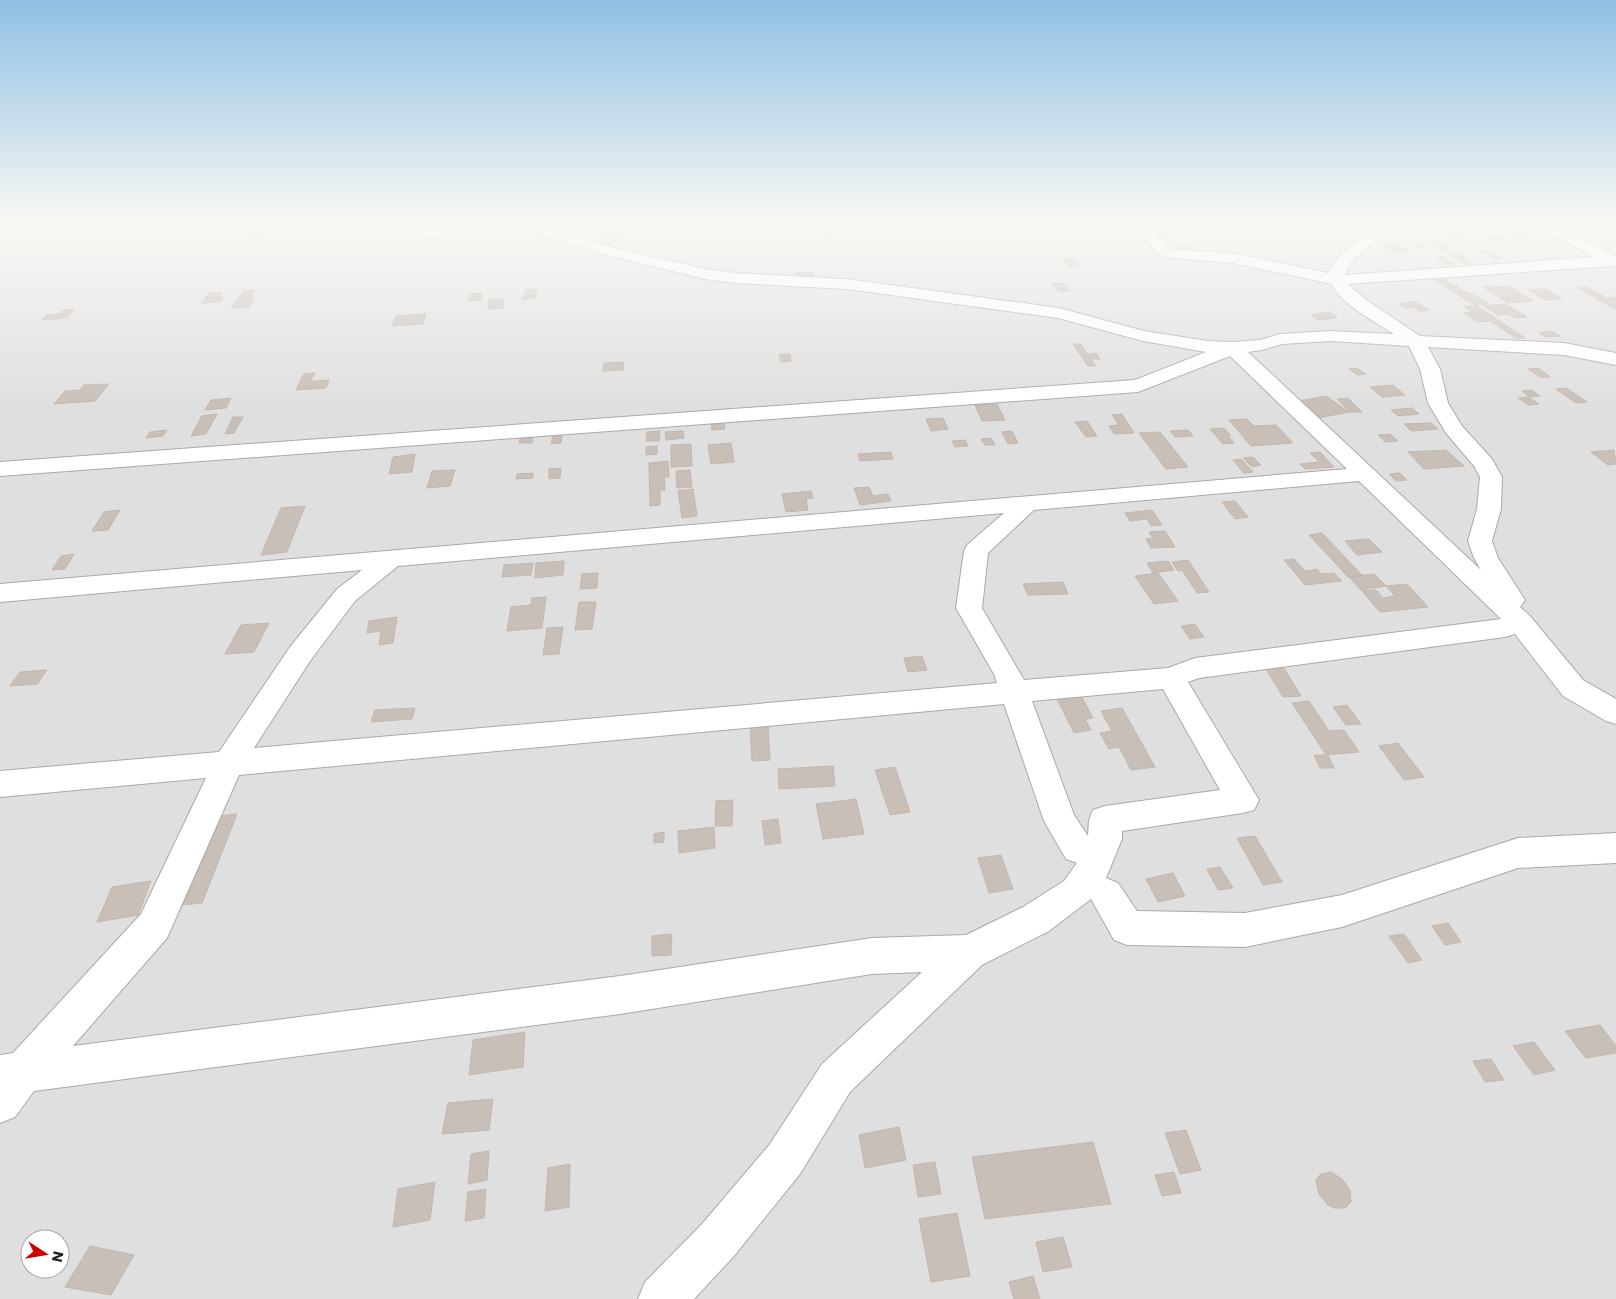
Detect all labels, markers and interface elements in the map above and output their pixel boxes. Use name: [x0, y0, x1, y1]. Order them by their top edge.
north arrow: [20, 1229, 70, 1279]
text: N: [47, 1249, 69, 1264]

